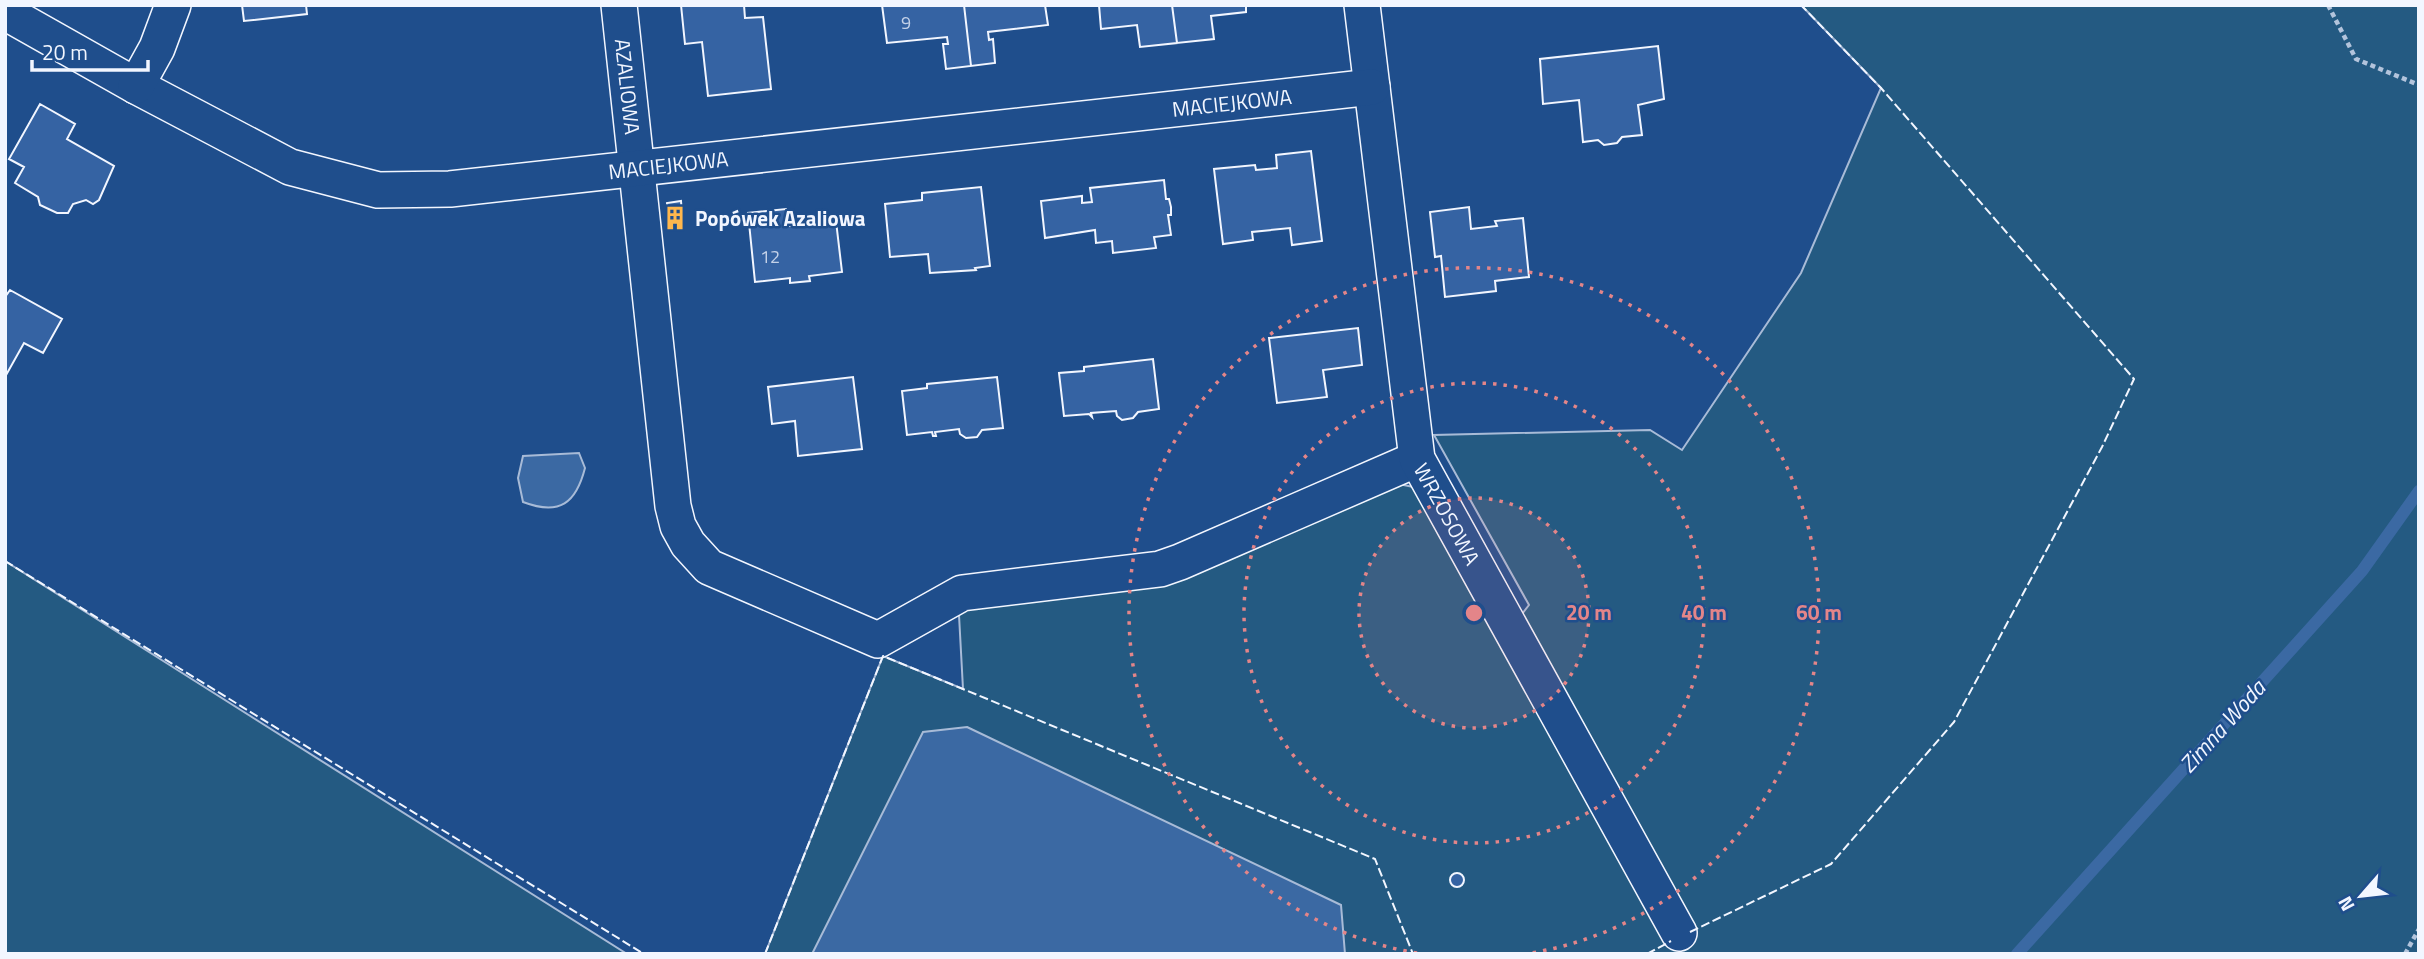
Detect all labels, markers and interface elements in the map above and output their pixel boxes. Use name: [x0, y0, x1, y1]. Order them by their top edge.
house number: 9: [901, 9, 911, 36]
scale bar: [32, 28, 147, 72]
text: 20 m: [42, 36, 88, 68]
street label: AZALIOWA: [607, 37, 649, 136]
street label: MACIEJKOWA: [1170, 80, 1294, 125]
street label: MACIEJKOWA: [607, 142, 730, 187]
place label: Popówek Azaliowa: [695, 202, 866, 234]
building icon: Popówek Azaliowa: [661, 204, 689, 232]
house number: 12: [760, 243, 780, 270]
street label: WRZOSOWA: [1406, 457, 1489, 571]
text: 20 m: [1566, 596, 1612, 628]
text: 40 m: [1681, 596, 1727, 628]
text: 60 m: [1796, 596, 1842, 628]
centre of rings: [1462, 601, 1486, 625]
water label: Zimna Woda: [2171, 671, 2274, 780]
north arrow: [2326, 861, 2396, 931]
text: N: [2330, 892, 2361, 917]

